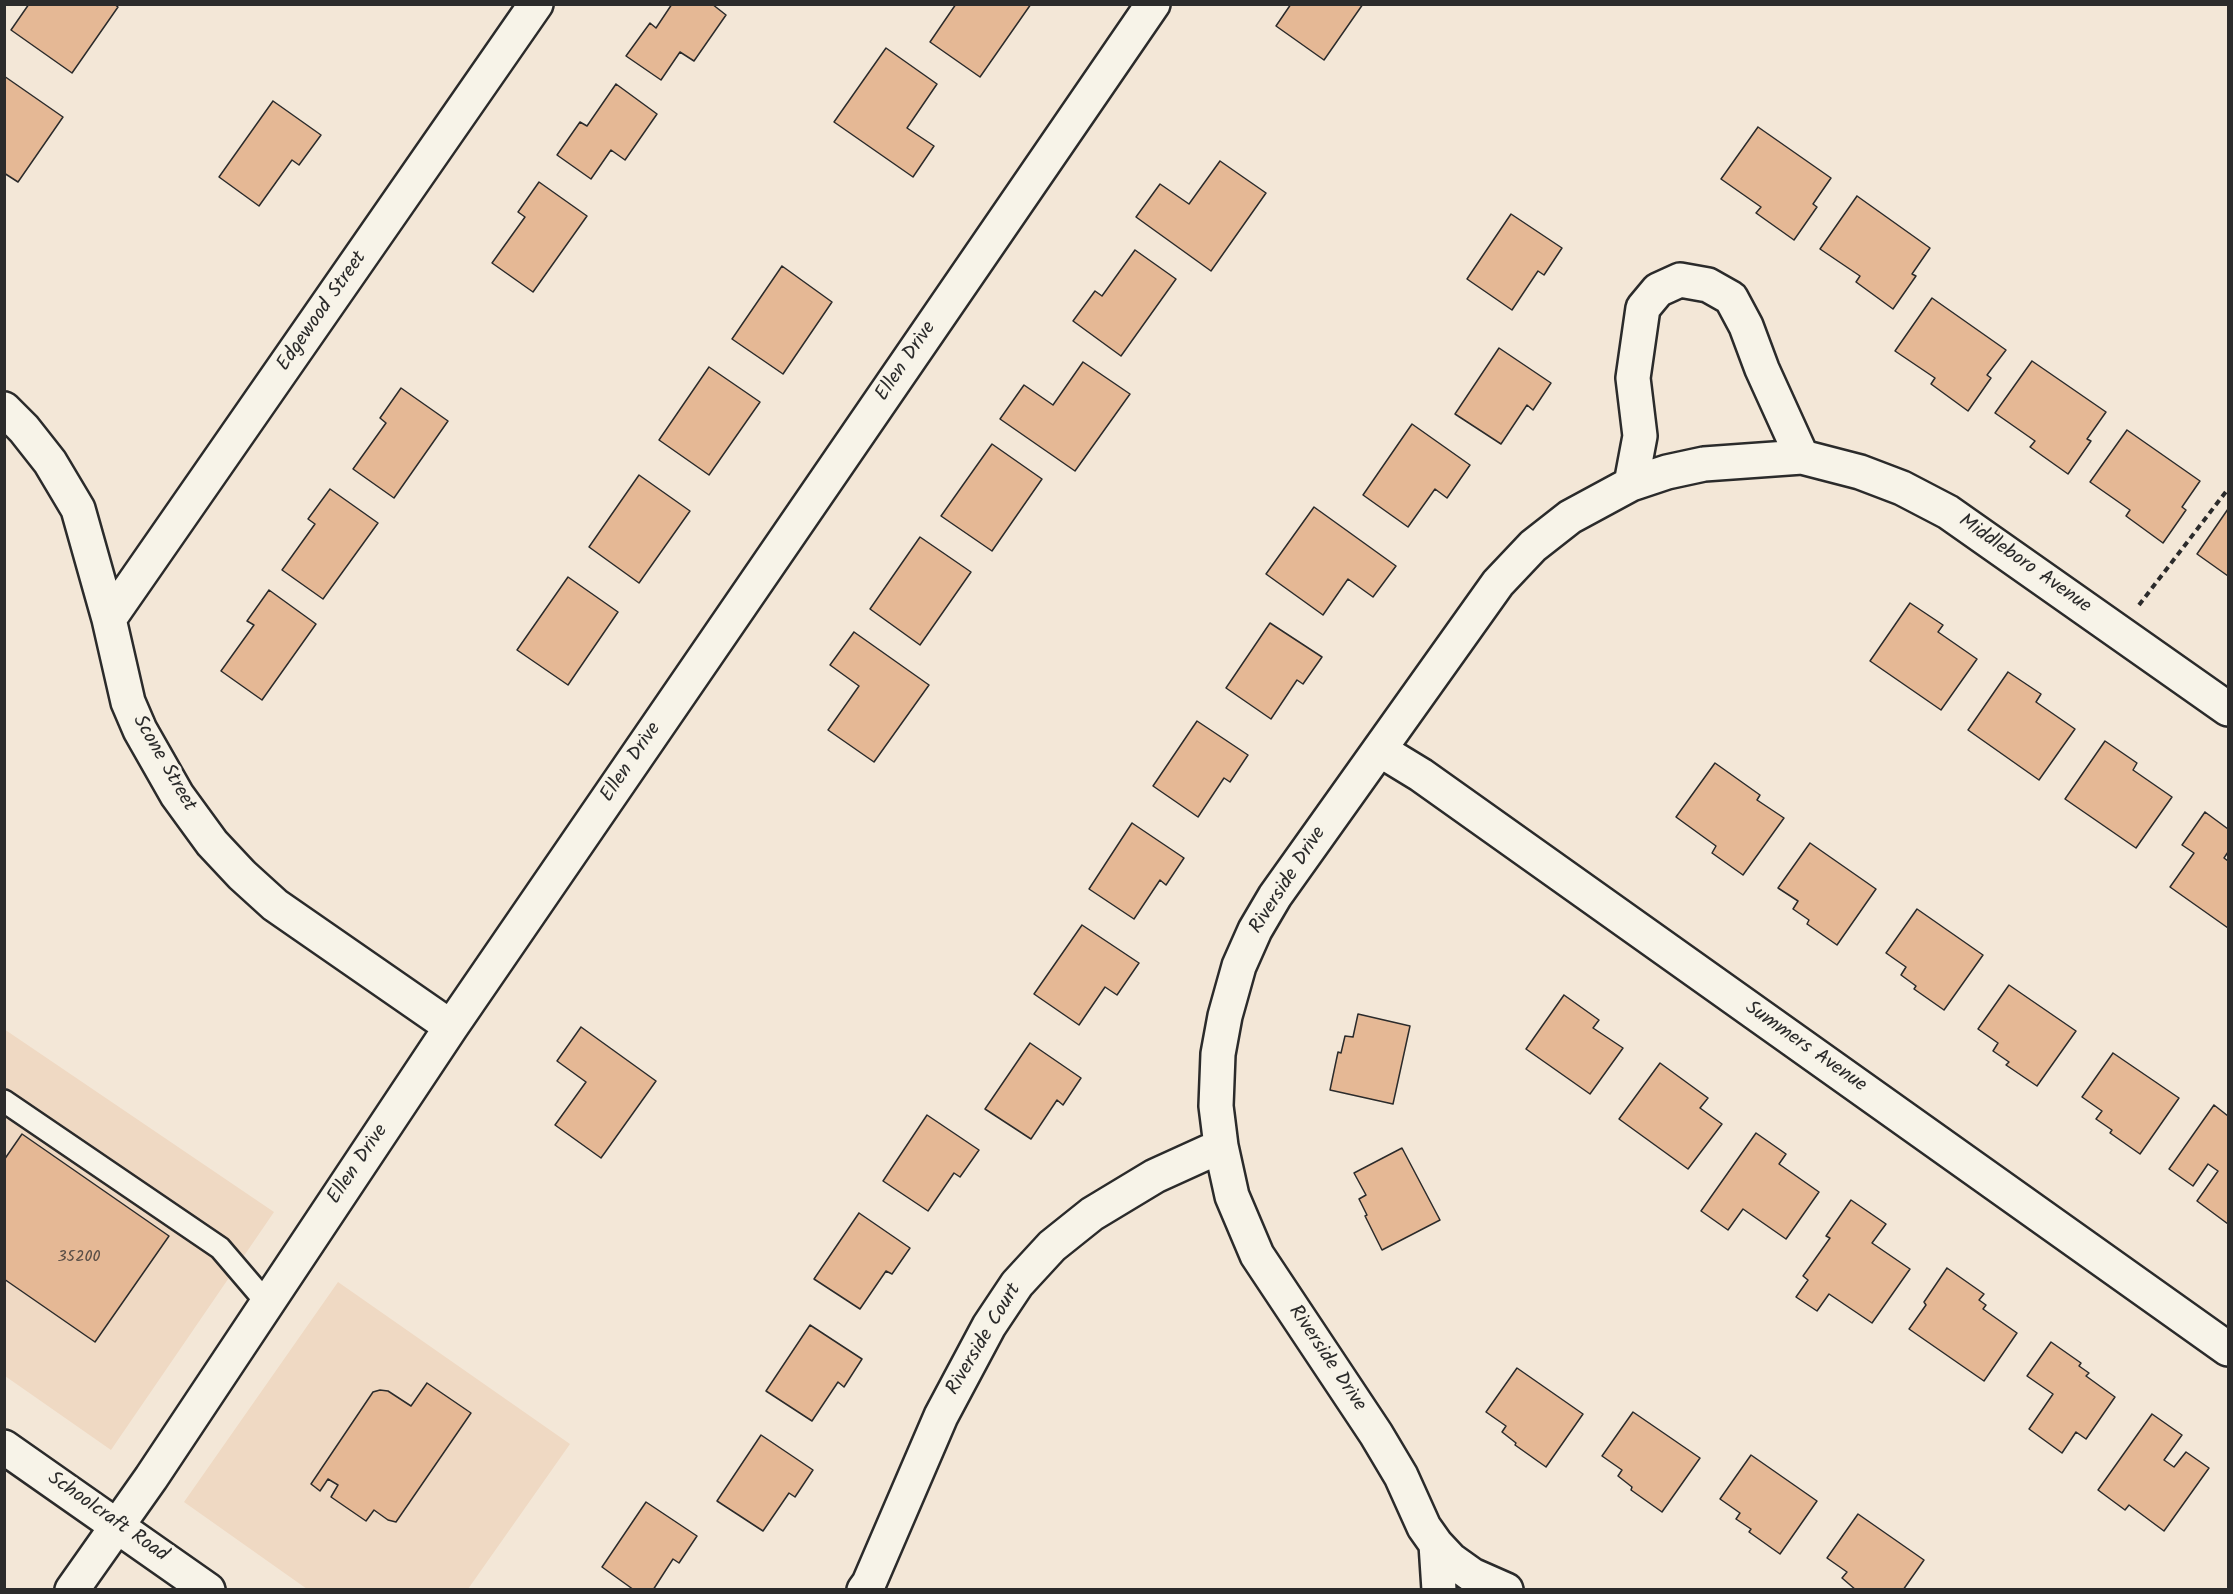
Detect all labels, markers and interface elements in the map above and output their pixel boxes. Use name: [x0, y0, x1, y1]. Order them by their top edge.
street label: Edgewood Street: [273, 248, 373, 376]
street label: Ellen Drive: [872, 318, 942, 406]
street label: Middleboro Avenue: [1953, 510, 2095, 620]
street label: Scone Street: [126, 712, 200, 816]
street label: Ellen Drive: [597, 719, 667, 807]
street label: Riverside Drive: [1246, 823, 1332, 939]
street label: Summers Avenue: [1739, 997, 1871, 1099]
street label: Ellen Drive: [324, 1121, 394, 1209]
house number: 35200: [57, 1248, 101, 1268]
street label: Riverside Court: [942, 1280, 1028, 1400]
street label: Riverside Drive: [1282, 1302, 1370, 1416]
street label: Schoolcraft Road: [42, 1468, 172, 1568]

